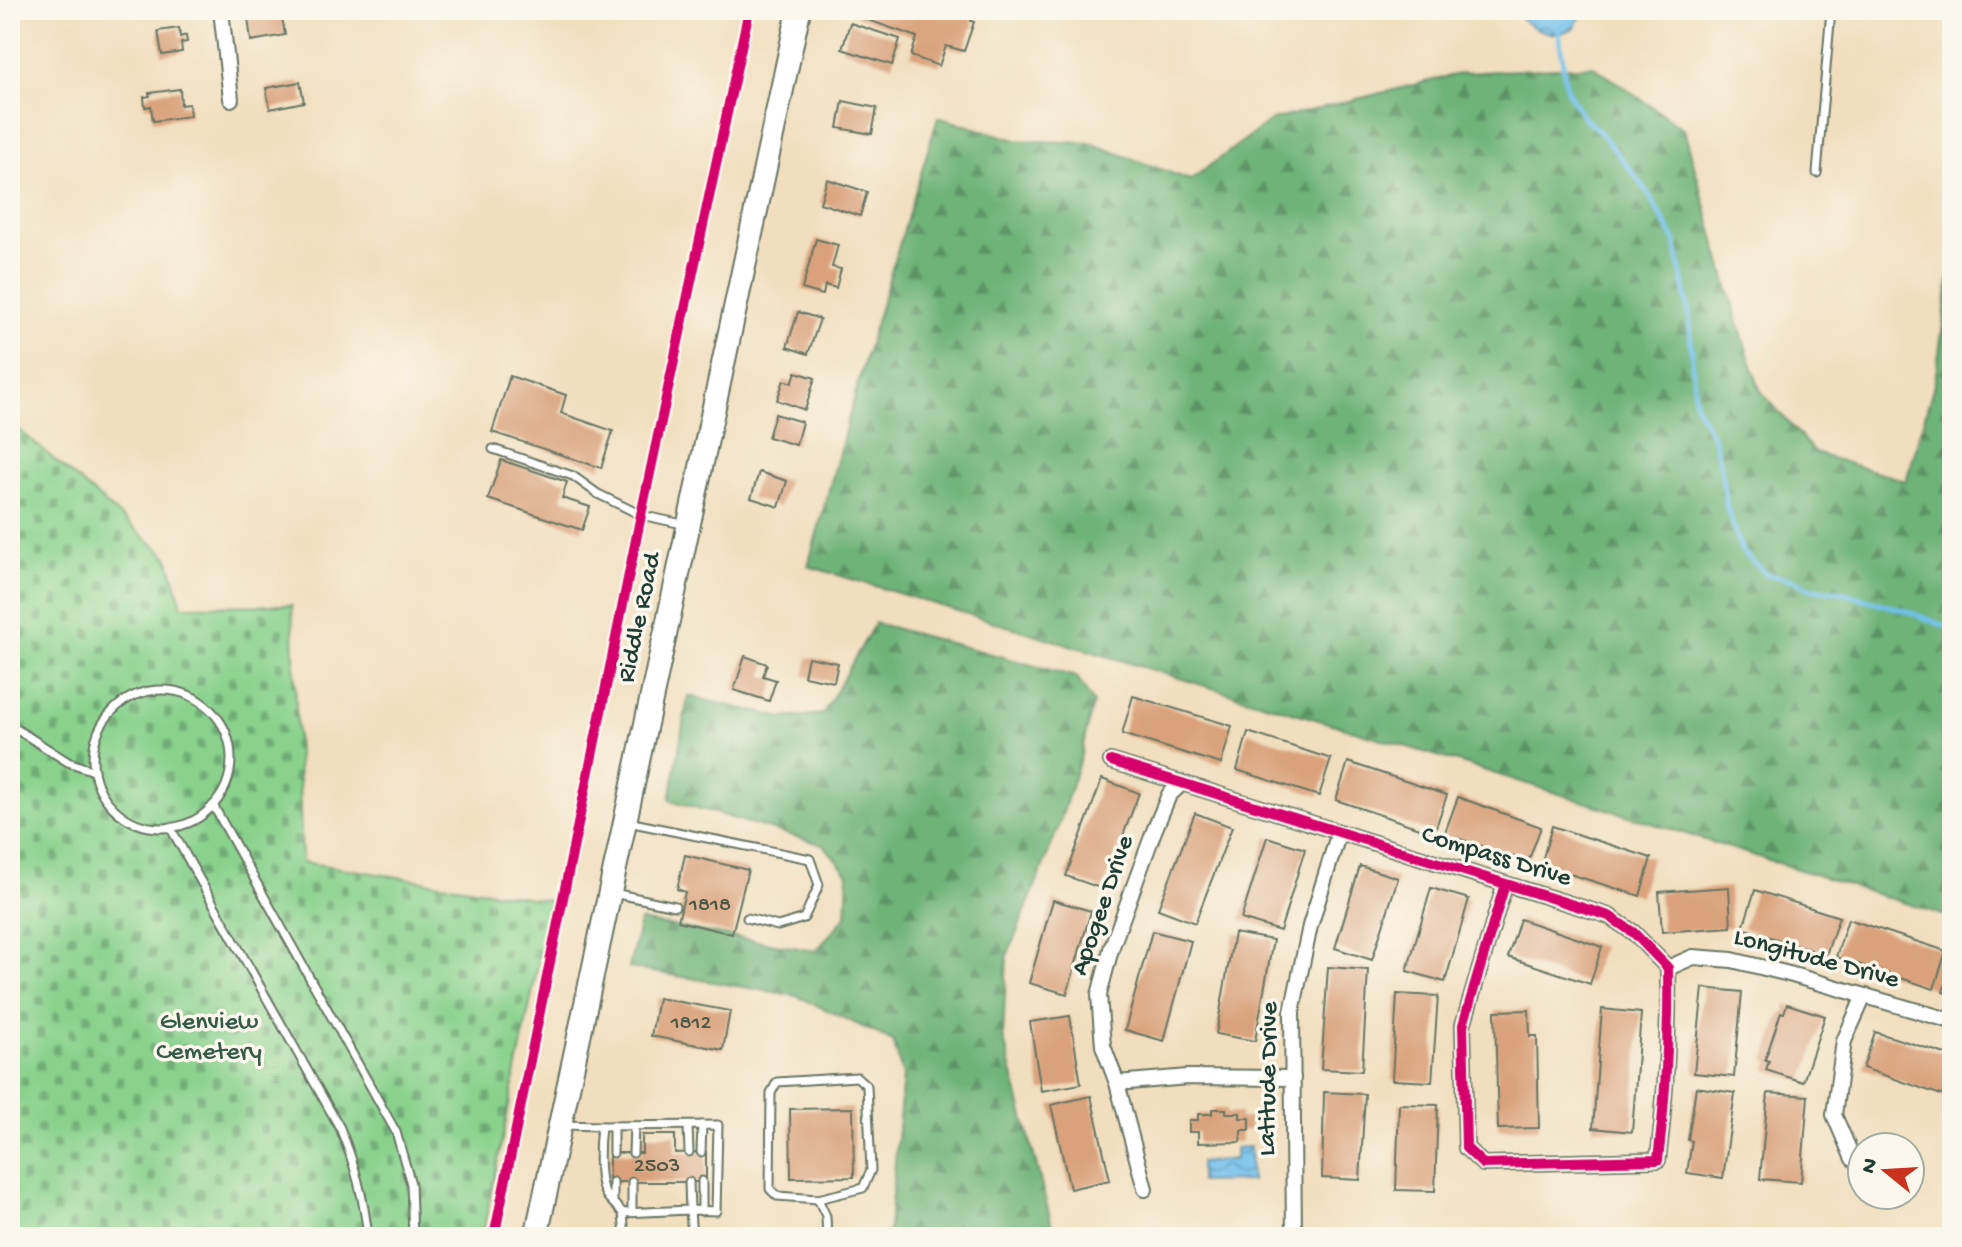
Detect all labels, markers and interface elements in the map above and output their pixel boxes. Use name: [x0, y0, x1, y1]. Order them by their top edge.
street label: Riddle Road: [612, 549, 670, 686]
street label: Compass Drive: [1417, 820, 1575, 896]
street label: Apogee Drive: [1066, 831, 1143, 980]
house number: 1818: [688, 893, 731, 919]
street label: Longitude Drive: [1730, 923, 1903, 997]
street label: Latitude Drive: [1253, 1001, 1287, 1157]
park label: Glenview Cemetery: [156, 1008, 262, 1069]
house number: 1812: [670, 1011, 712, 1037]
north arrow: [1846, 1131, 1926, 1211]
house number: 2503: [634, 1154, 680, 1180]
text: N: [1856, 1155, 1885, 1177]

